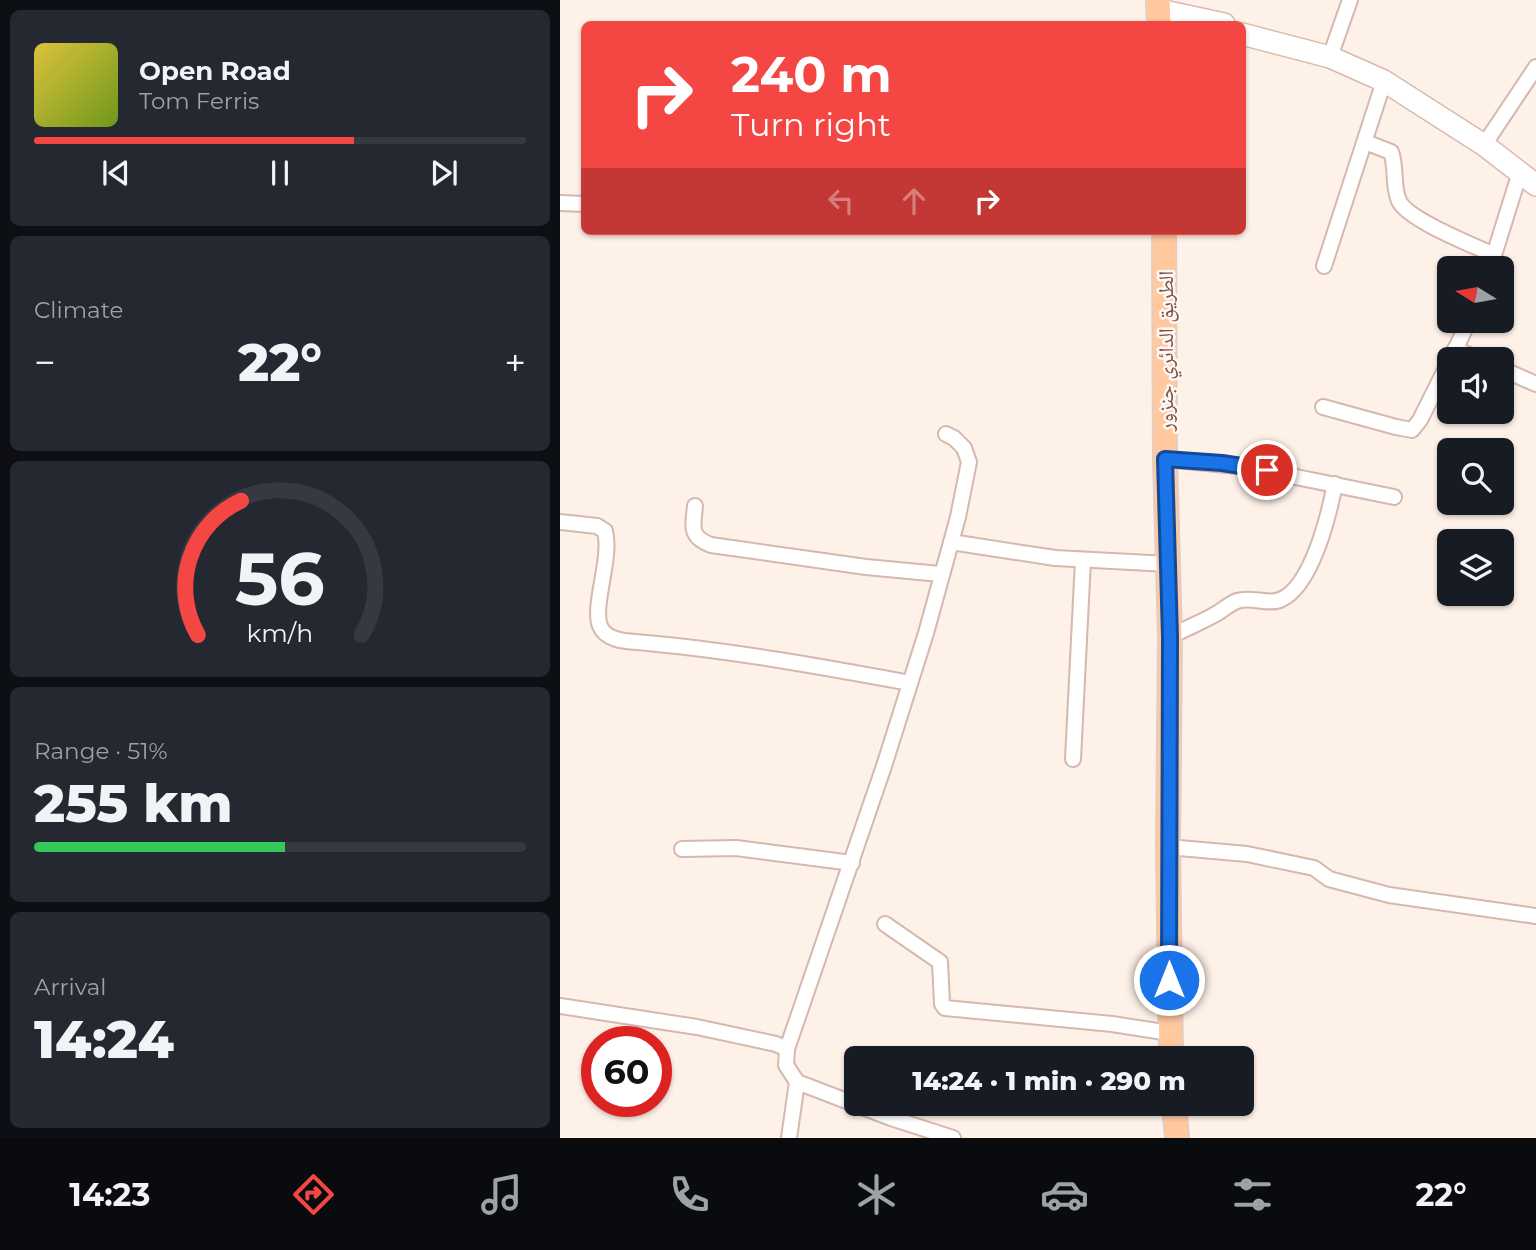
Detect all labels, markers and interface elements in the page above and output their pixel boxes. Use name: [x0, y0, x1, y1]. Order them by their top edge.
text: 240 m: [731, 45, 892, 104]
icon: right: [616, 49, 707, 140]
text: Open Road: [139, 55, 291, 87]
text: Tom Ferris: [139, 87, 259, 115]
text: Turn right: [731, 105, 891, 144]
icon: previous: [97, 154, 135, 192]
icon: pause: [261, 154, 299, 192]
icon: next: [425, 154, 463, 192]
icon: left: [822, 182, 860, 220]
icon: ahead: [895, 182, 933, 220]
icon: right: [968, 182, 1006, 220]
north arrow: [1437, 256, 1514, 332]
map controls: [1437, 256, 1514, 606]
street label: الطريق الدائري جنزور: [1153, 271, 1182, 432]
text: Climate: [34, 296, 123, 324]
text: 22°: [238, 331, 322, 394]
text: −: [34, 339, 56, 386]
text: +: [504, 339, 526, 386]
button: sound: [1437, 347, 1514, 424]
button: search: [1437, 438, 1514, 515]
pin: [1237, 440, 1297, 500]
icon: arrive: [1248, 451, 1286, 489]
button: layers: [1437, 529, 1514, 606]
text: 56: [235, 535, 325, 623]
text: km/h: [247, 618, 313, 648]
text: Range · 51%: [34, 737, 168, 765]
text: 255 km: [34, 772, 233, 835]
position arrow: [1132, 943, 1206, 1017]
text: Arrival: [34, 973, 107, 1001]
text: 14:24: [34, 1008, 174, 1071]
speed limit sign: 60: [581, 1026, 672, 1117]
text: 14:24 · 1 min · 290 m: [912, 1065, 1186, 1097]
icon: directions: [289, 1170, 338, 1219]
icon: music: [477, 1170, 526, 1219]
icon: phone: [665, 1170, 714, 1219]
icon: climate: [852, 1170, 901, 1219]
icon: car: [1040, 1170, 1089, 1219]
icon: filters: [1228, 1170, 1277, 1219]
text: 14:23: [69, 1175, 150, 1214]
text: 22°: [1415, 1175, 1467, 1214]

